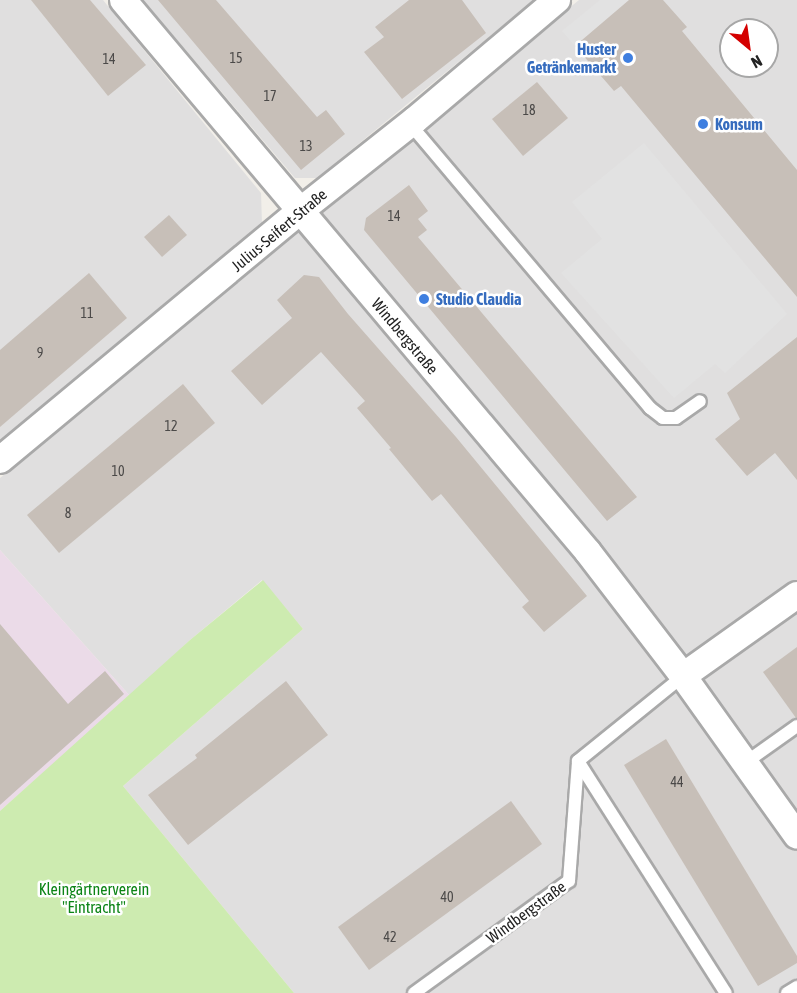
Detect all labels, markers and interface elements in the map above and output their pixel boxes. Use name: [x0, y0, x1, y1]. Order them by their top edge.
north arrow: [719, 18, 779, 78]
place label: Huster Getränkemarkt: [527, 39, 616, 77]
house number: 15: [229, 50, 243, 66]
house number: 14: [102, 51, 116, 67]
marker: Huster Getränkemarkt: [621, 51, 635, 65]
text: N: [748, 52, 765, 72]
house number: 17: [263, 88, 277, 104]
house number: 18: [522, 102, 536, 118]
place label: Konsum: [715, 114, 763, 134]
marker: Konsum: [696, 117, 710, 131]
house number: 13: [299, 138, 313, 154]
street label: Julius-Seifert-Straße: [227, 185, 331, 275]
house number: 14: [387, 208, 401, 224]
place label: Studio Claudia: [436, 289, 521, 309]
marker: Studio Claudia: [417, 292, 431, 306]
street label: Windbergstraße: [368, 294, 442, 378]
house number: 11: [80, 305, 94, 321]
house number: 9: [37, 345, 43, 361]
house number: 12: [164, 418, 178, 434]
house number: 10: [111, 463, 125, 479]
house number: 8: [65, 505, 71, 521]
house number: 44: [670, 774, 684, 790]
street label: Windbergstraße: [483, 877, 569, 947]
park label: Kleingärtnerverein "Eintracht": [39, 879, 149, 917]
house number: 40: [440, 889, 454, 905]
house number: 42: [383, 929, 397, 945]

